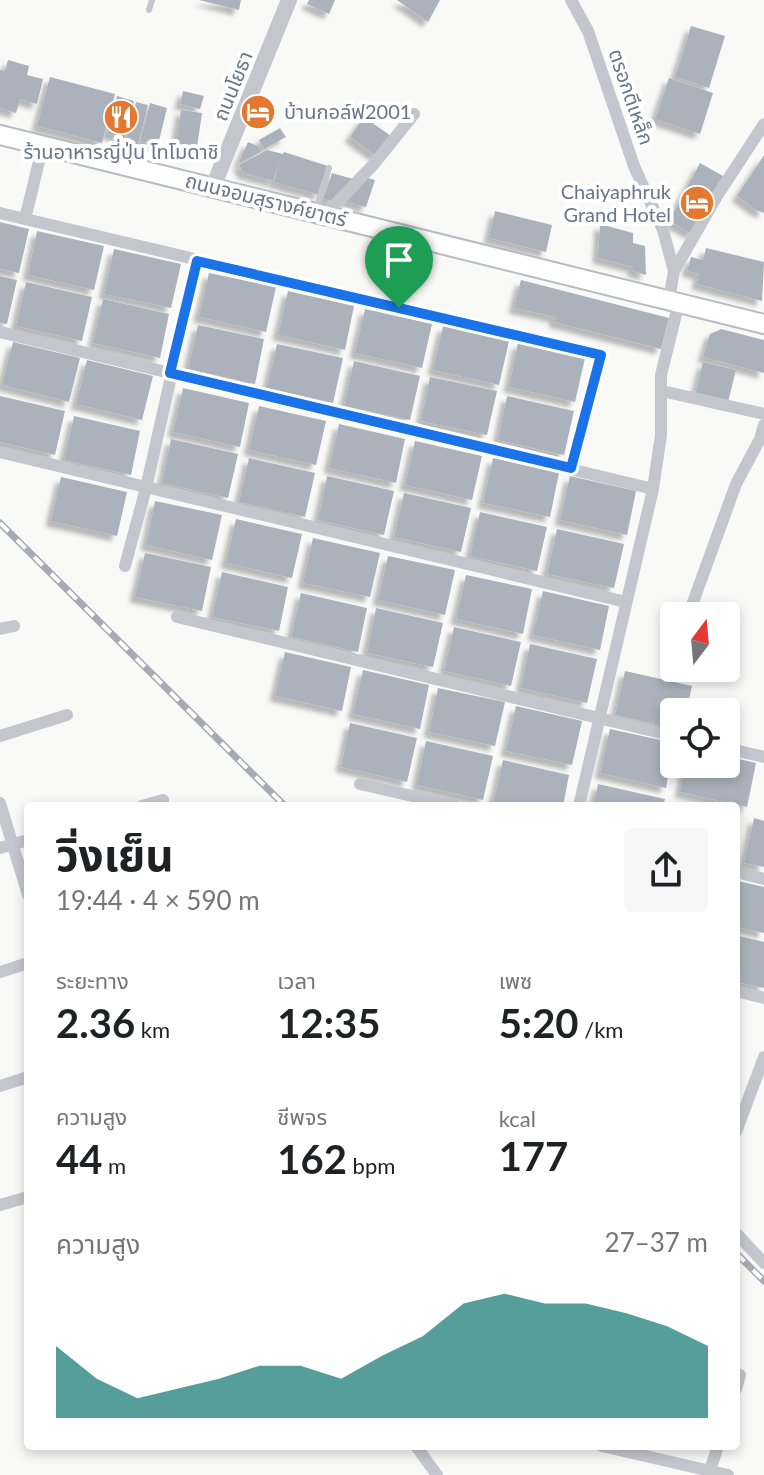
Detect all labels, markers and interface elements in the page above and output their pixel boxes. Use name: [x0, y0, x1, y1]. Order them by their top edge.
street label: ตรอกตีเหล็ก: [604, 46, 660, 148]
street label: ถนนโยธา: [207, 47, 257, 124]
hotel icon: บ้านกอล์ฟ2001: [239, 93, 277, 131]
restaurant icon: ร้านอาหารญี่ปุ่น โทโมดาชิ: [102, 98, 140, 136]
place label: บ้านกอล์ฟ2001: [284, 99, 411, 123]
place label: ร้านอาหารญี่ปุ่น โทโมดาชิ: [23, 138, 219, 164]
street label: ถนนจอมสุรางค์ยาตร์: [183, 167, 351, 232]
place label: Chaiyaphruk Grand Hotel: [561, 179, 672, 226]
hotel icon: Chaiyaphruk Grand Hotel: [678, 184, 716, 222]
pin: [365, 226, 433, 308]
icon: arrive: [377, 238, 421, 282]
north arrow: [660, 602, 740, 682]
map controls: [660, 602, 740, 778]
button: locate: [660, 698, 740, 778]
text: วิ่งเย็น: [56, 828, 174, 880]
button: share: [624, 828, 708, 912]
text: 19:44 · 4 × 590 m: [56, 884, 260, 916]
text: ระยะทาง: [56, 967, 129, 994]
text: เวลา: [277, 967, 316, 994]
text: เพซ: [499, 967, 532, 994]
text: 2.36: [56, 999, 135, 1047]
text: 12:35: [277, 999, 380, 1047]
text: 5:20: [499, 999, 579, 1047]
text: km: [135, 1016, 170, 1043]
text: /km: [579, 1016, 623, 1043]
text: ความสูง: [56, 1103, 127, 1130]
text: ชีพจร: [277, 1103, 327, 1130]
text: kcal: [499, 1105, 536, 1132]
text: 177: [499, 1132, 568, 1180]
text: 44: [56, 1135, 102, 1183]
text: 162: [277, 1135, 347, 1183]
text: m: [102, 1152, 126, 1179]
text: bpm: [347, 1152, 395, 1179]
text: 27–37 m: [605, 1226, 708, 1258]
text: ความสูง: [56, 1228, 140, 1260]

